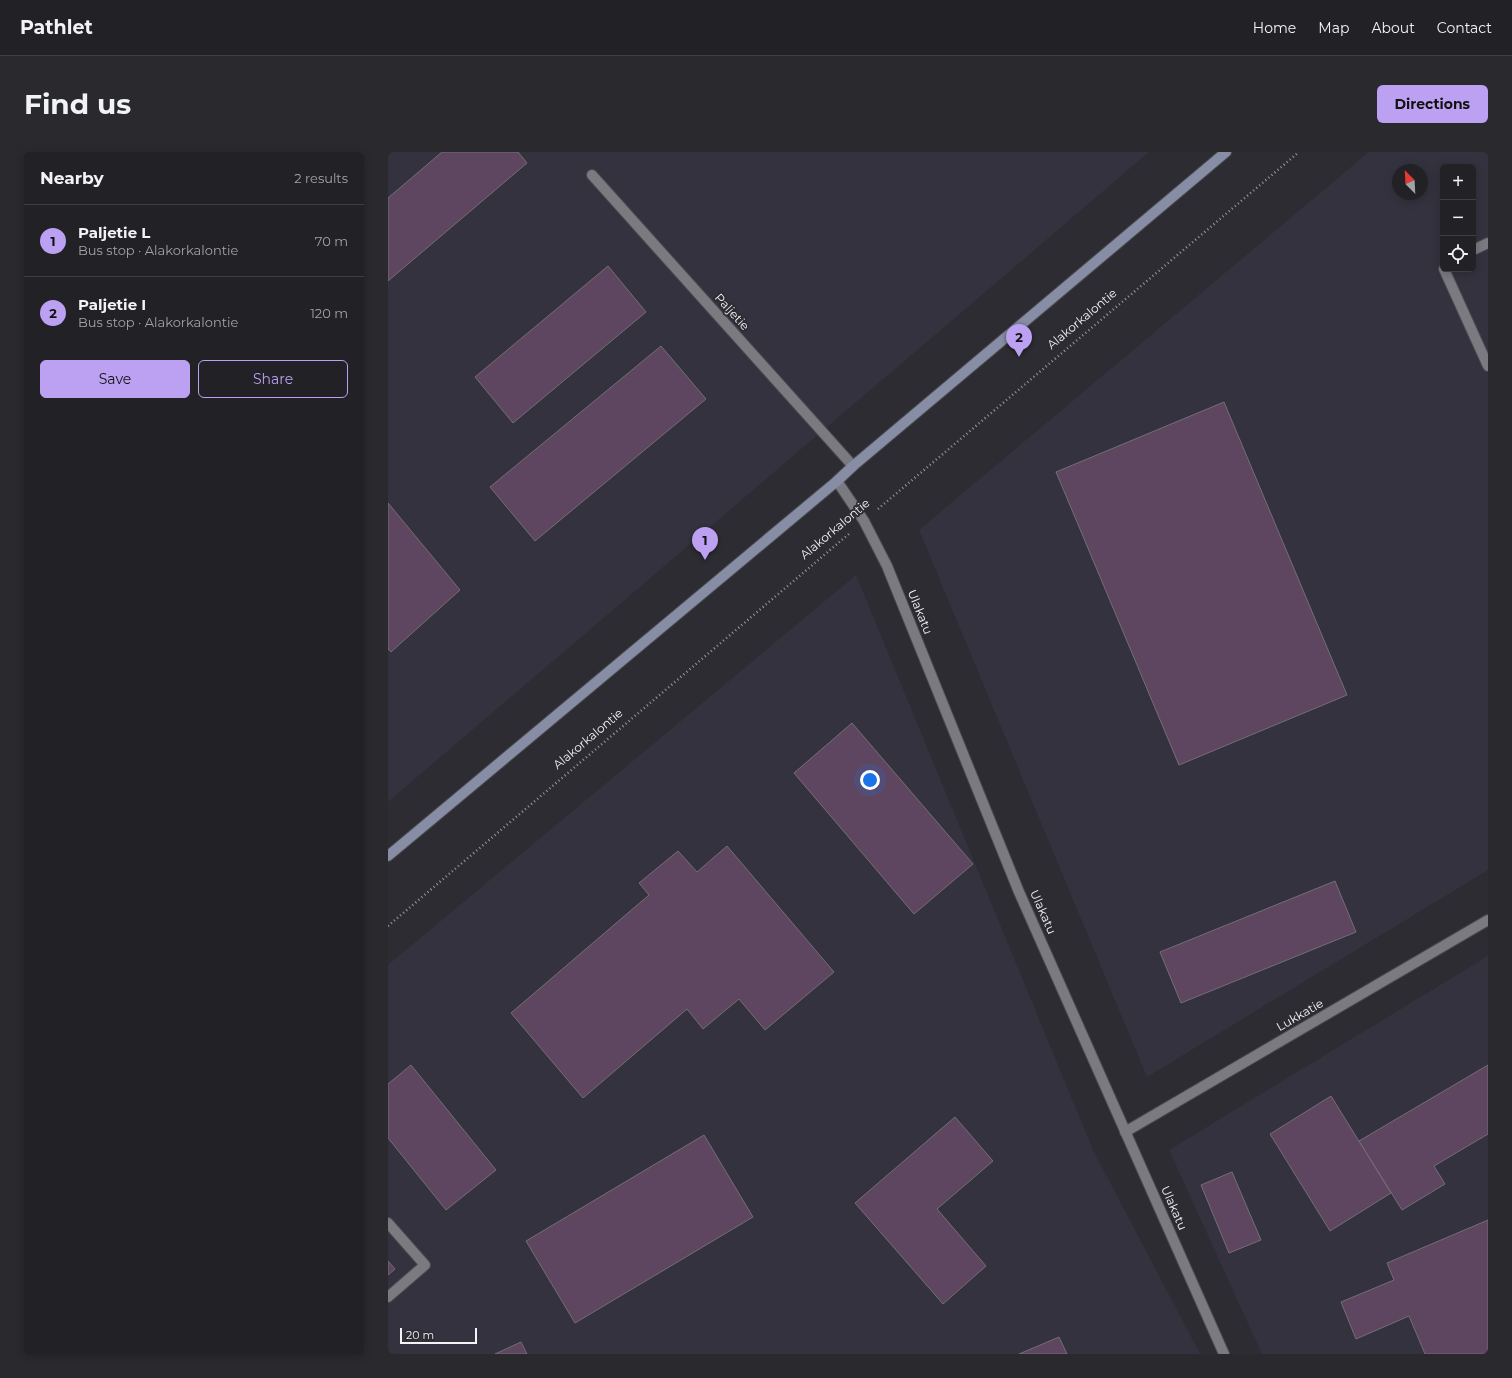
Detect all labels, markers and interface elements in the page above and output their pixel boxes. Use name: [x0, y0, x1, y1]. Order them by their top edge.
text: Pathlet: [20, 16, 93, 39]
text: Home: [1253, 19, 1296, 37]
text: Map: [1318, 19, 1349, 37]
text: About: [1371, 19, 1415, 37]
text: Contact: [1437, 19, 1492, 37]
button: Directions: [1377, 85, 1488, 123]
text: Find us: [24, 87, 131, 121]
north arrow: [1392, 164, 1428, 200]
map controls: [1440, 164, 1476, 272]
button: +: [1440, 164, 1476, 200]
text: Nearby: [40, 168, 104, 188]
text: 2 results: [294, 170, 348, 186]
button: −: [1440, 200, 1476, 236]
text: Paljetie L: [78, 223, 150, 242]
text: 1: [50, 233, 56, 249]
text: 70 m: [315, 233, 348, 249]
button: locate: [1440, 236, 1476, 272]
text: Bus stop · Alakorkalontie: [78, 242, 238, 258]
street label: Alakorkalontie: [1044, 285, 1120, 352]
street label: Paljetie: [712, 290, 753, 333]
text: Paljetie I: [78, 295, 146, 314]
text: 2: [49, 305, 57, 321]
text: 120 m: [310, 305, 348, 321]
text: Bus stop · Alakorkalontie: [78, 314, 238, 330]
pin: 2: [1006, 324, 1032, 357]
button: Save: [40, 360, 190, 398]
button: Share: [198, 360, 348, 398]
street label: Alakorkalontie: [797, 495, 873, 562]
pin: 1: [692, 527, 718, 560]
street label: Ulakatu: [905, 587, 936, 636]
street label: Alakorkalontie: [550, 705, 626, 772]
your location: [860, 770, 880, 790]
street label: Ulakatu: [1027, 887, 1060, 936]
street label: Lukkatie: [1274, 995, 1326, 1034]
street label: Ulakatu: [1158, 1183, 1191, 1232]
scale bar: [400, 1326, 477, 1345]
text: 20 m: [406, 1328, 434, 1342]

